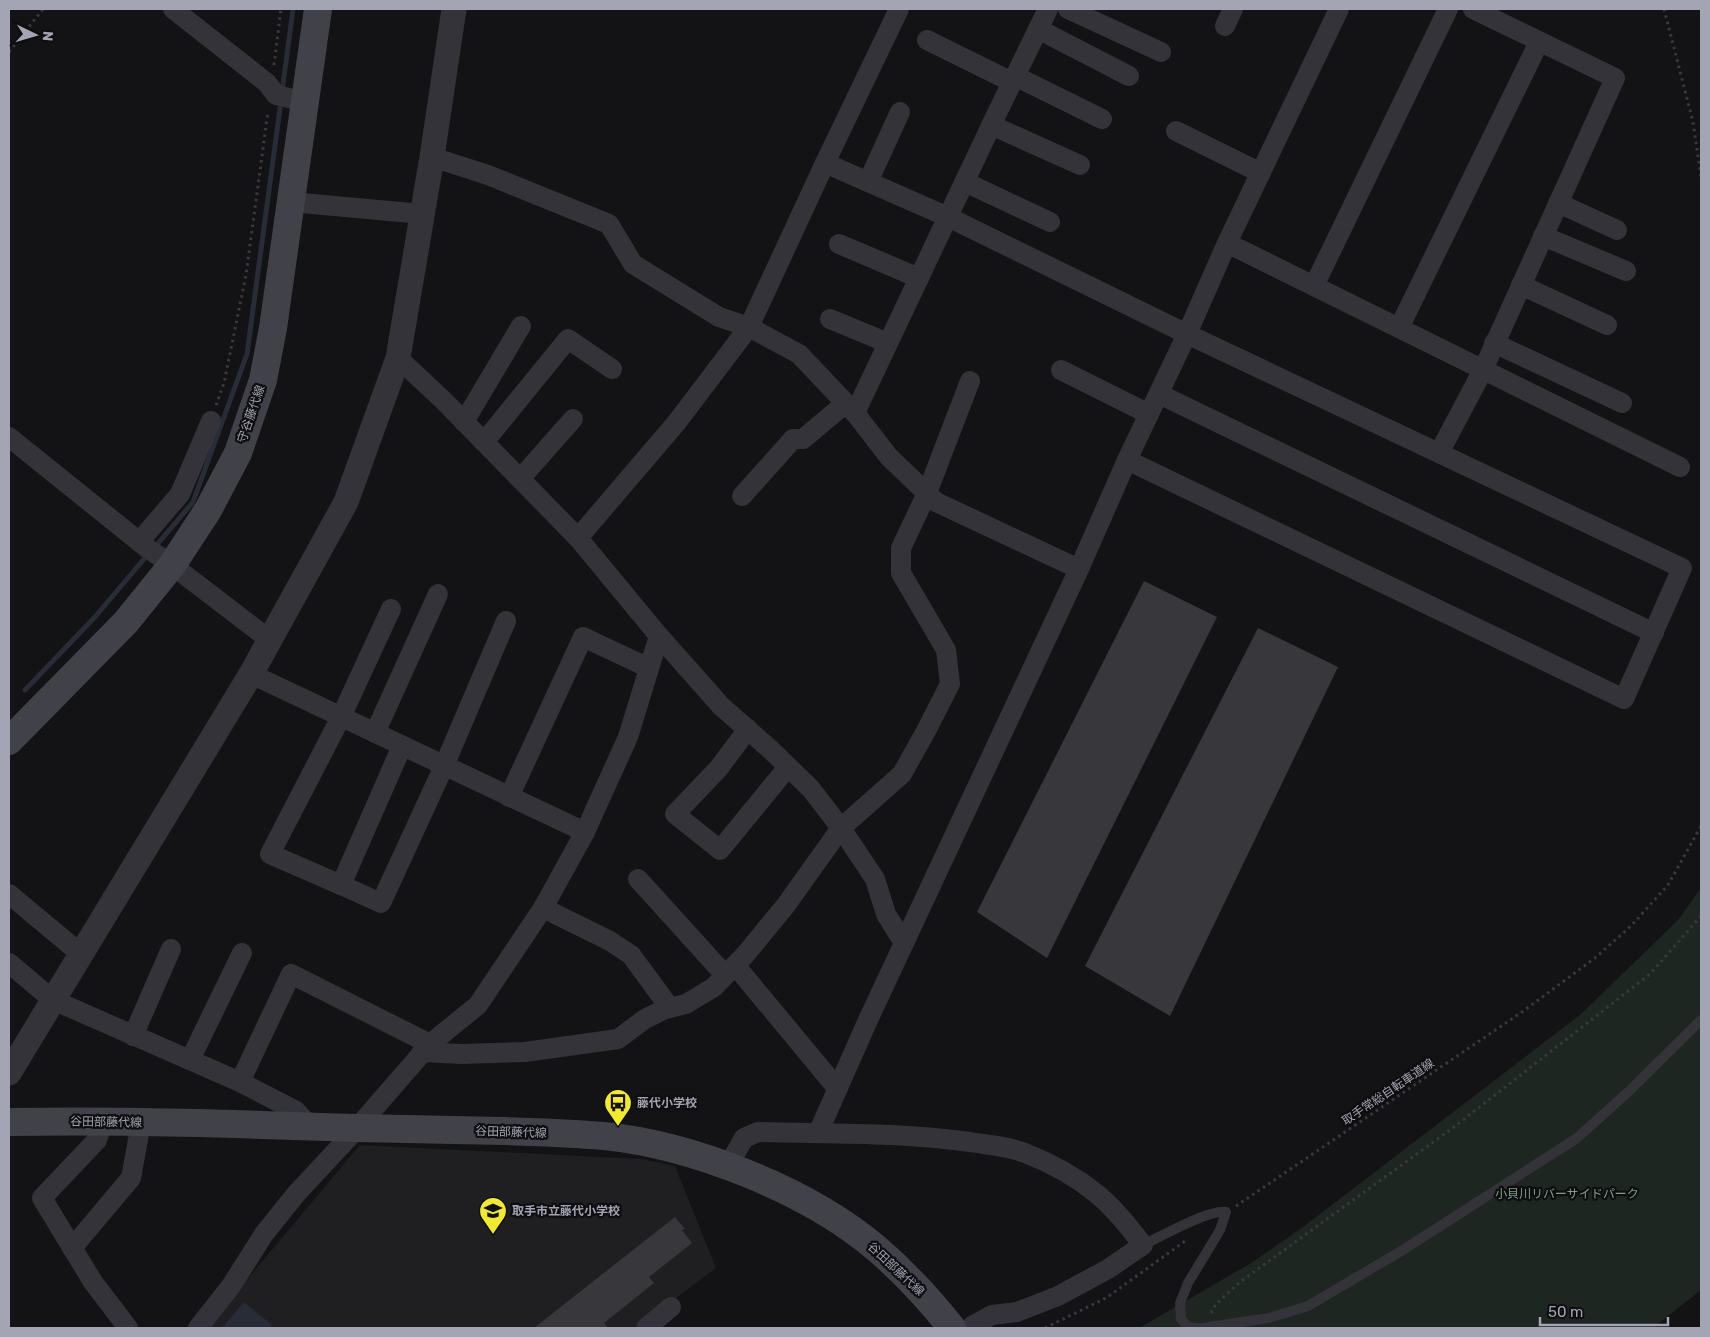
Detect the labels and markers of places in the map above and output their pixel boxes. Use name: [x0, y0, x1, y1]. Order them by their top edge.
bus stop icon: 藤代小学校: [603, 1088, 633, 1127]
place label: 藤代小学校: [637, 1096, 697, 1110]
school or university icon: 取手市立藤代小学校: [478, 1196, 508, 1235]
place label: 取手市立藤代小学校: [512, 1204, 620, 1218]

